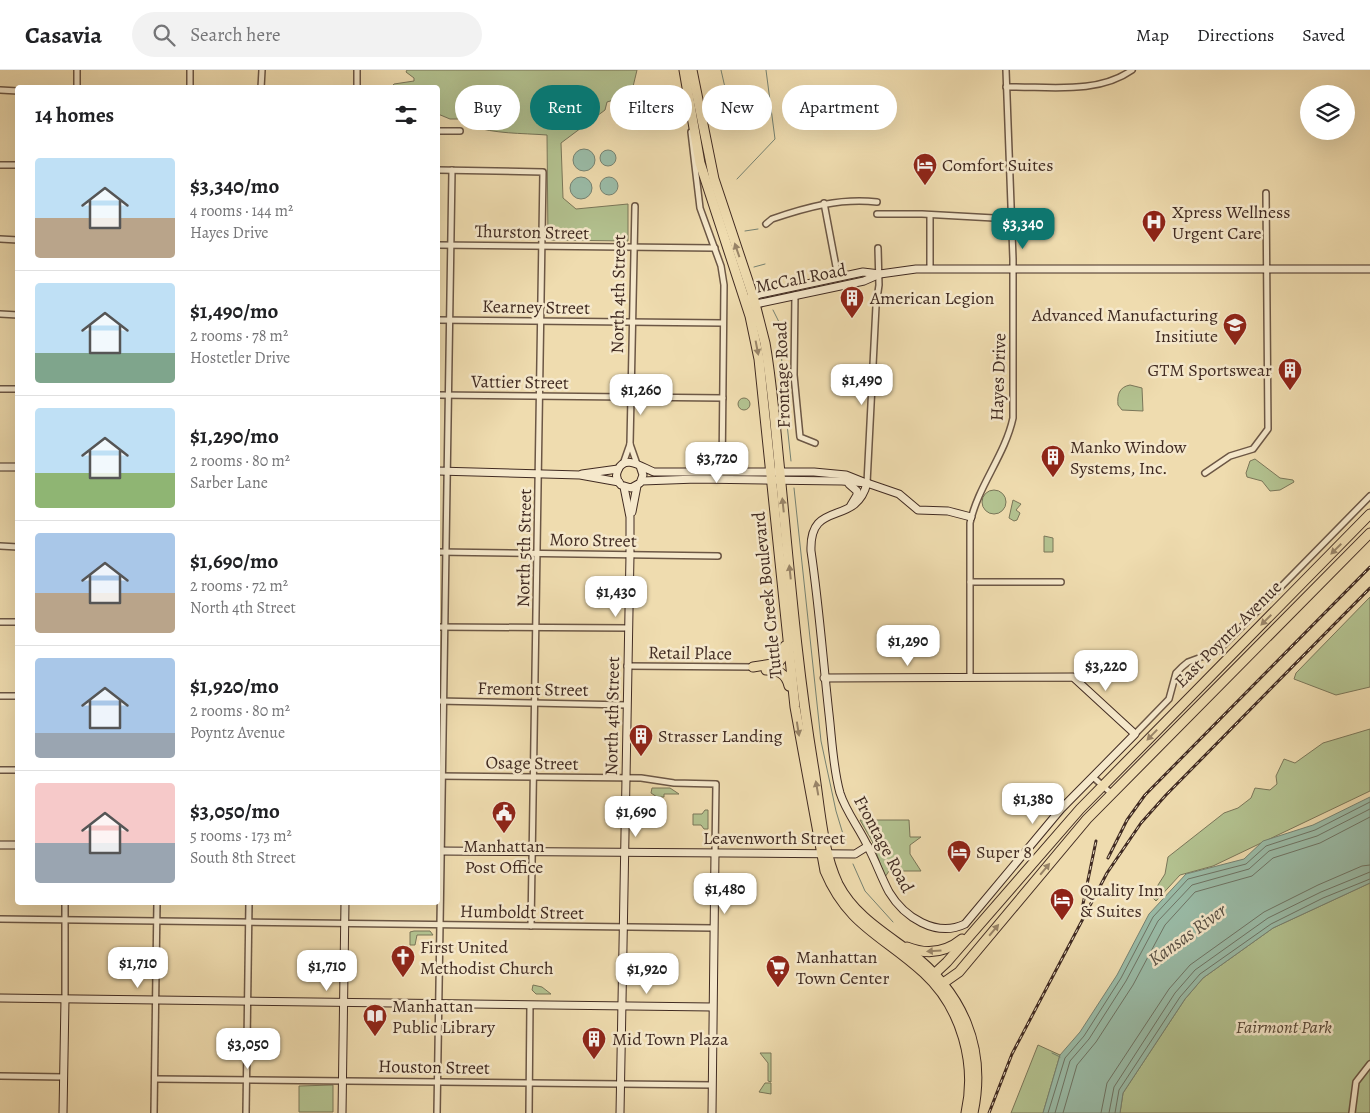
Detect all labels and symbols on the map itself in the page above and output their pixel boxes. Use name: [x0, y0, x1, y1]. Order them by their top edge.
hotel icon: Comfort Suites: [912, 152, 938, 186]
place label: Comfort Suites: [942, 153, 1053, 177]
place label: Xpress Wellness Urgent Care: [1172, 200, 1290, 245]
pin: $3,340: [982, 208, 1064, 250]
hospital icon: Xpress Wellness Urgent Care: [1141, 209, 1167, 243]
street label: Thurston Street: [475, 219, 589, 245]
street label: North 4th Street: [605, 234, 631, 354]
one-way arrow: [733, 242, 741, 257]
street label: McCall Road: [754, 257, 849, 299]
building icon: American Legion: [839, 285, 865, 319]
place label: American Legion: [869, 286, 994, 310]
street label: Kearney Street: [482, 294, 590, 320]
place label: Advanced Manufacturing Insitiute: [1031, 303, 1218, 348]
school or university icon: Advanced Manufacturing Insitiute: [1222, 312, 1248, 346]
street label: Frontage Road: [768, 321, 796, 429]
street label: Hayes Drive: [984, 332, 1012, 422]
one-way arrow: [753, 341, 761, 356]
building icon: GTM Sportswear: [1277, 357, 1303, 391]
place label: GTM Sportswear: [1148, 358, 1272, 382]
pin: $1,490: [821, 364, 903, 406]
street label: Vattier Street: [470, 369, 569, 395]
pin: $1,260: [600, 374, 682, 416]
place label: Manko Window Systems, Inc.: [1070, 435, 1187, 480]
pin: $3,720: [676, 442, 758, 484]
building icon: Manko Window Systems, Inc.: [1040, 444, 1066, 478]
street label: North 5th Street: [511, 488, 537, 608]
one-way arrow: [779, 496, 787, 512]
street label: Tuttle Creek Boulevard: [746, 510, 788, 679]
street label: Moro Street: [549, 527, 637, 553]
one-way arrow: [1330, 542, 1342, 554]
one-way arrow: [786, 564, 794, 580]
street label: East Poyntz Avenue: [1169, 575, 1287, 693]
pin: $1,430: [575, 576, 657, 618]
one-way arrow: [1260, 613, 1272, 625]
pin: $1,290: [867, 624, 949, 667]
street label: Retail Place: [648, 640, 732, 666]
pin: $3,220: [1065, 650, 1147, 692]
street label: North 4th Street: [599, 656, 625, 776]
street label: Fremont Street: [477, 676, 589, 702]
one-way arrow: [794, 721, 802, 737]
building icon: Strasser Landing: [628, 723, 654, 757]
place label: Strasser Landing: [658, 724, 783, 748]
one-way arrow: [1146, 729, 1158, 741]
street label: Osage Street: [485, 750, 579, 776]
one-way arrow: [813, 780, 821, 796]
pin: $1,380: [992, 782, 1074, 825]
street label: Frontage Road: [848, 791, 920, 897]
pin: $1,690: [595, 796, 677, 838]
public building icon: Manhattan Post Office: [491, 800, 517, 834]
street label: Leavenworth Street: [703, 826, 845, 850]
place label: Manhattan Post Office: [463, 834, 545, 879]
hotel icon: Super 8: [946, 839, 972, 873]
place label: Super 8: [976, 840, 1032, 864]
one-way arrow: [1039, 863, 1050, 876]
pin: $1,480: [684, 872, 766, 915]
place label: Quality Inn & Suites: [1080, 878, 1164, 923]
hotel icon: Quality Inn & Suites: [1049, 887, 1075, 921]
water label: Kansas River: [1143, 897, 1233, 972]
street label: Humboldt Street: [460, 899, 584, 925]
one-way arrow: [989, 924, 1000, 937]
place label: First United Methodist Church: [420, 935, 554, 980]
church icon: First United Methodist Church: [390, 944, 416, 978]
place label: Manhattan Town Center: [796, 945, 889, 990]
pin: $1,710: [97, 946, 179, 989]
one-way arrow: [926, 948, 942, 956]
pin: $1,710: [286, 950, 368, 992]
pin: $1,920: [606, 952, 688, 995]
supermarket icon: Manhattan Town Center: [765, 954, 791, 988]
place label: Manhattan Public Library: [392, 994, 496, 1039]
library icon: Manhattan Public Library: [362, 1003, 388, 1037]
park label: Fairmont Park: [1236, 1015, 1332, 1039]
building icon: Mid Town Plaza: [581, 1026, 607, 1060]
place label: Mid Town Plaza: [612, 1027, 729, 1051]
pin: $3,050: [207, 1028, 289, 1070]
street label: Houston Street: [378, 1054, 490, 1080]

